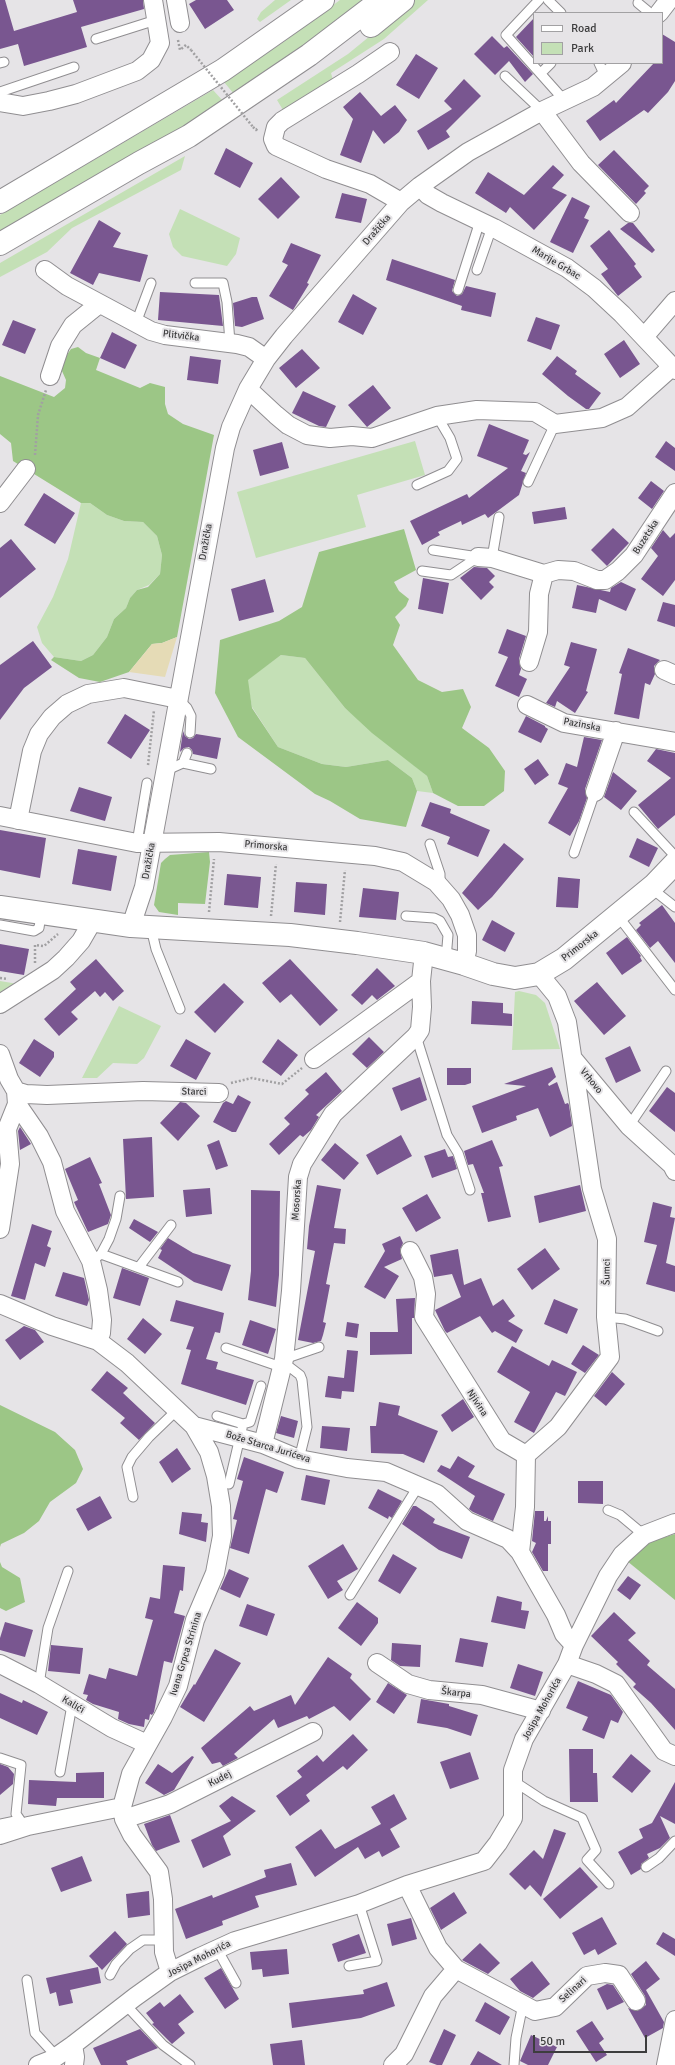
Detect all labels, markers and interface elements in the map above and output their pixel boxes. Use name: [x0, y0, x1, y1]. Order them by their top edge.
legend: [533, 12, 663, 64]
text: Road: [571, 21, 597, 36]
text: Park: [571, 41, 594, 56]
street label: Dražička: [360, 212, 394, 248]
street label: Marije Grbac: [529, 244, 583, 282]
street label: Plitvička: [162, 328, 200, 344]
street label: Buzetska: [630, 517, 662, 557]
street label: Dražička: [197, 523, 215, 561]
street label: Pazinska: [562, 716, 602, 734]
street label: Primorska: [244, 838, 288, 854]
street label: Dražička: [140, 842, 158, 880]
street label: Primorska: [559, 928, 601, 964]
street label: Vrhovo: [577, 1066, 605, 1096]
street label: Starci: [181, 1086, 207, 1098]
street label: Mosorska: [290, 1179, 304, 1221]
street label: Šumci: [601, 1259, 613, 1285]
street label: Njivina: [464, 1387, 490, 1419]
street label: Bože Starca Jurićeva: [224, 1428, 312, 1466]
street label: Ivana Grpca Strinina: [168, 1611, 204, 1697]
street label: Josipa Mohorića: [520, 1676, 564, 1742]
street label: Škarpa: [441, 1685, 471, 1701]
street label: Kalići: [60, 1694, 86, 1716]
street label: Kudej: [206, 1768, 234, 1790]
street label: Josipa Mohorića: [165, 1938, 233, 1980]
street label: Selinari: [557, 1974, 589, 2006]
scale bar: [535, 2027, 649, 2053]
text: 50 m: [540, 2034, 565, 2049]

